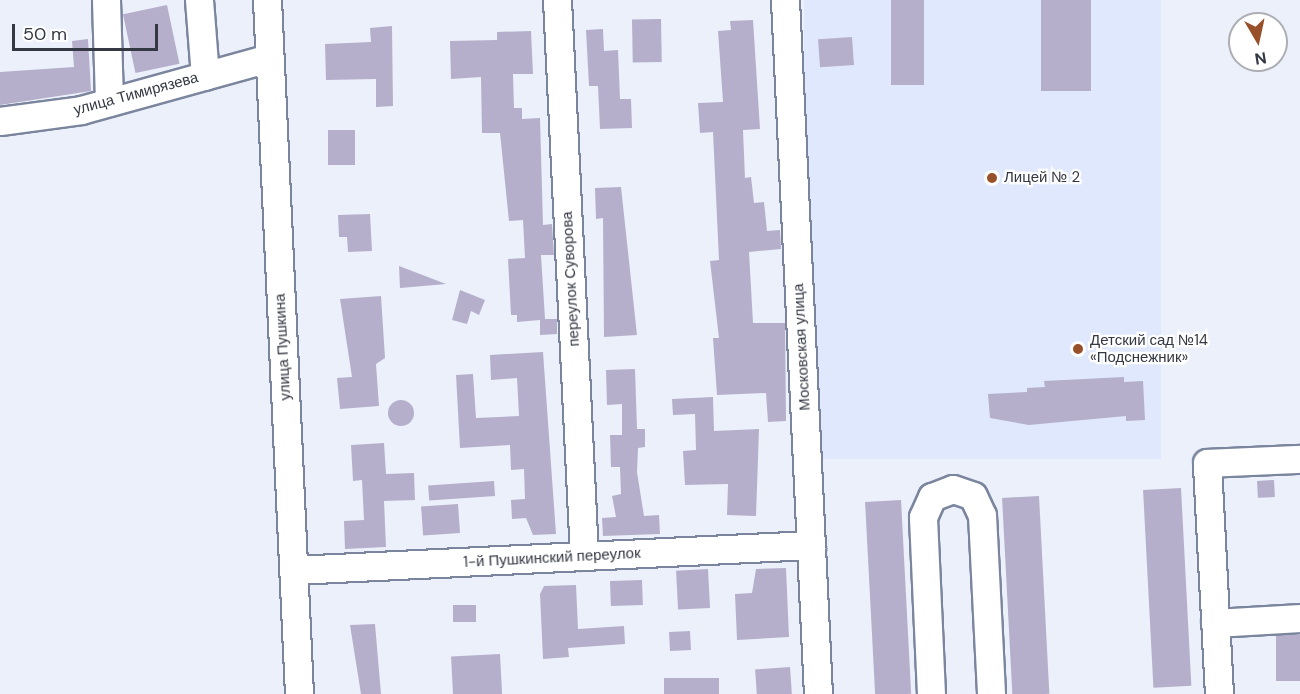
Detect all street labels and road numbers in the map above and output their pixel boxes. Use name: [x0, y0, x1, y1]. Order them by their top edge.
street label: улица Тимирязева: [72, 69, 200, 119]
street label: переулок Суворова: [558, 211, 584, 347]
street label: Московская улица: [790, 283, 814, 411]
street label: улица Пушкина: [271, 293, 295, 401]
street label: 1-й Пушкинский переулок: [463, 544, 641, 572]

